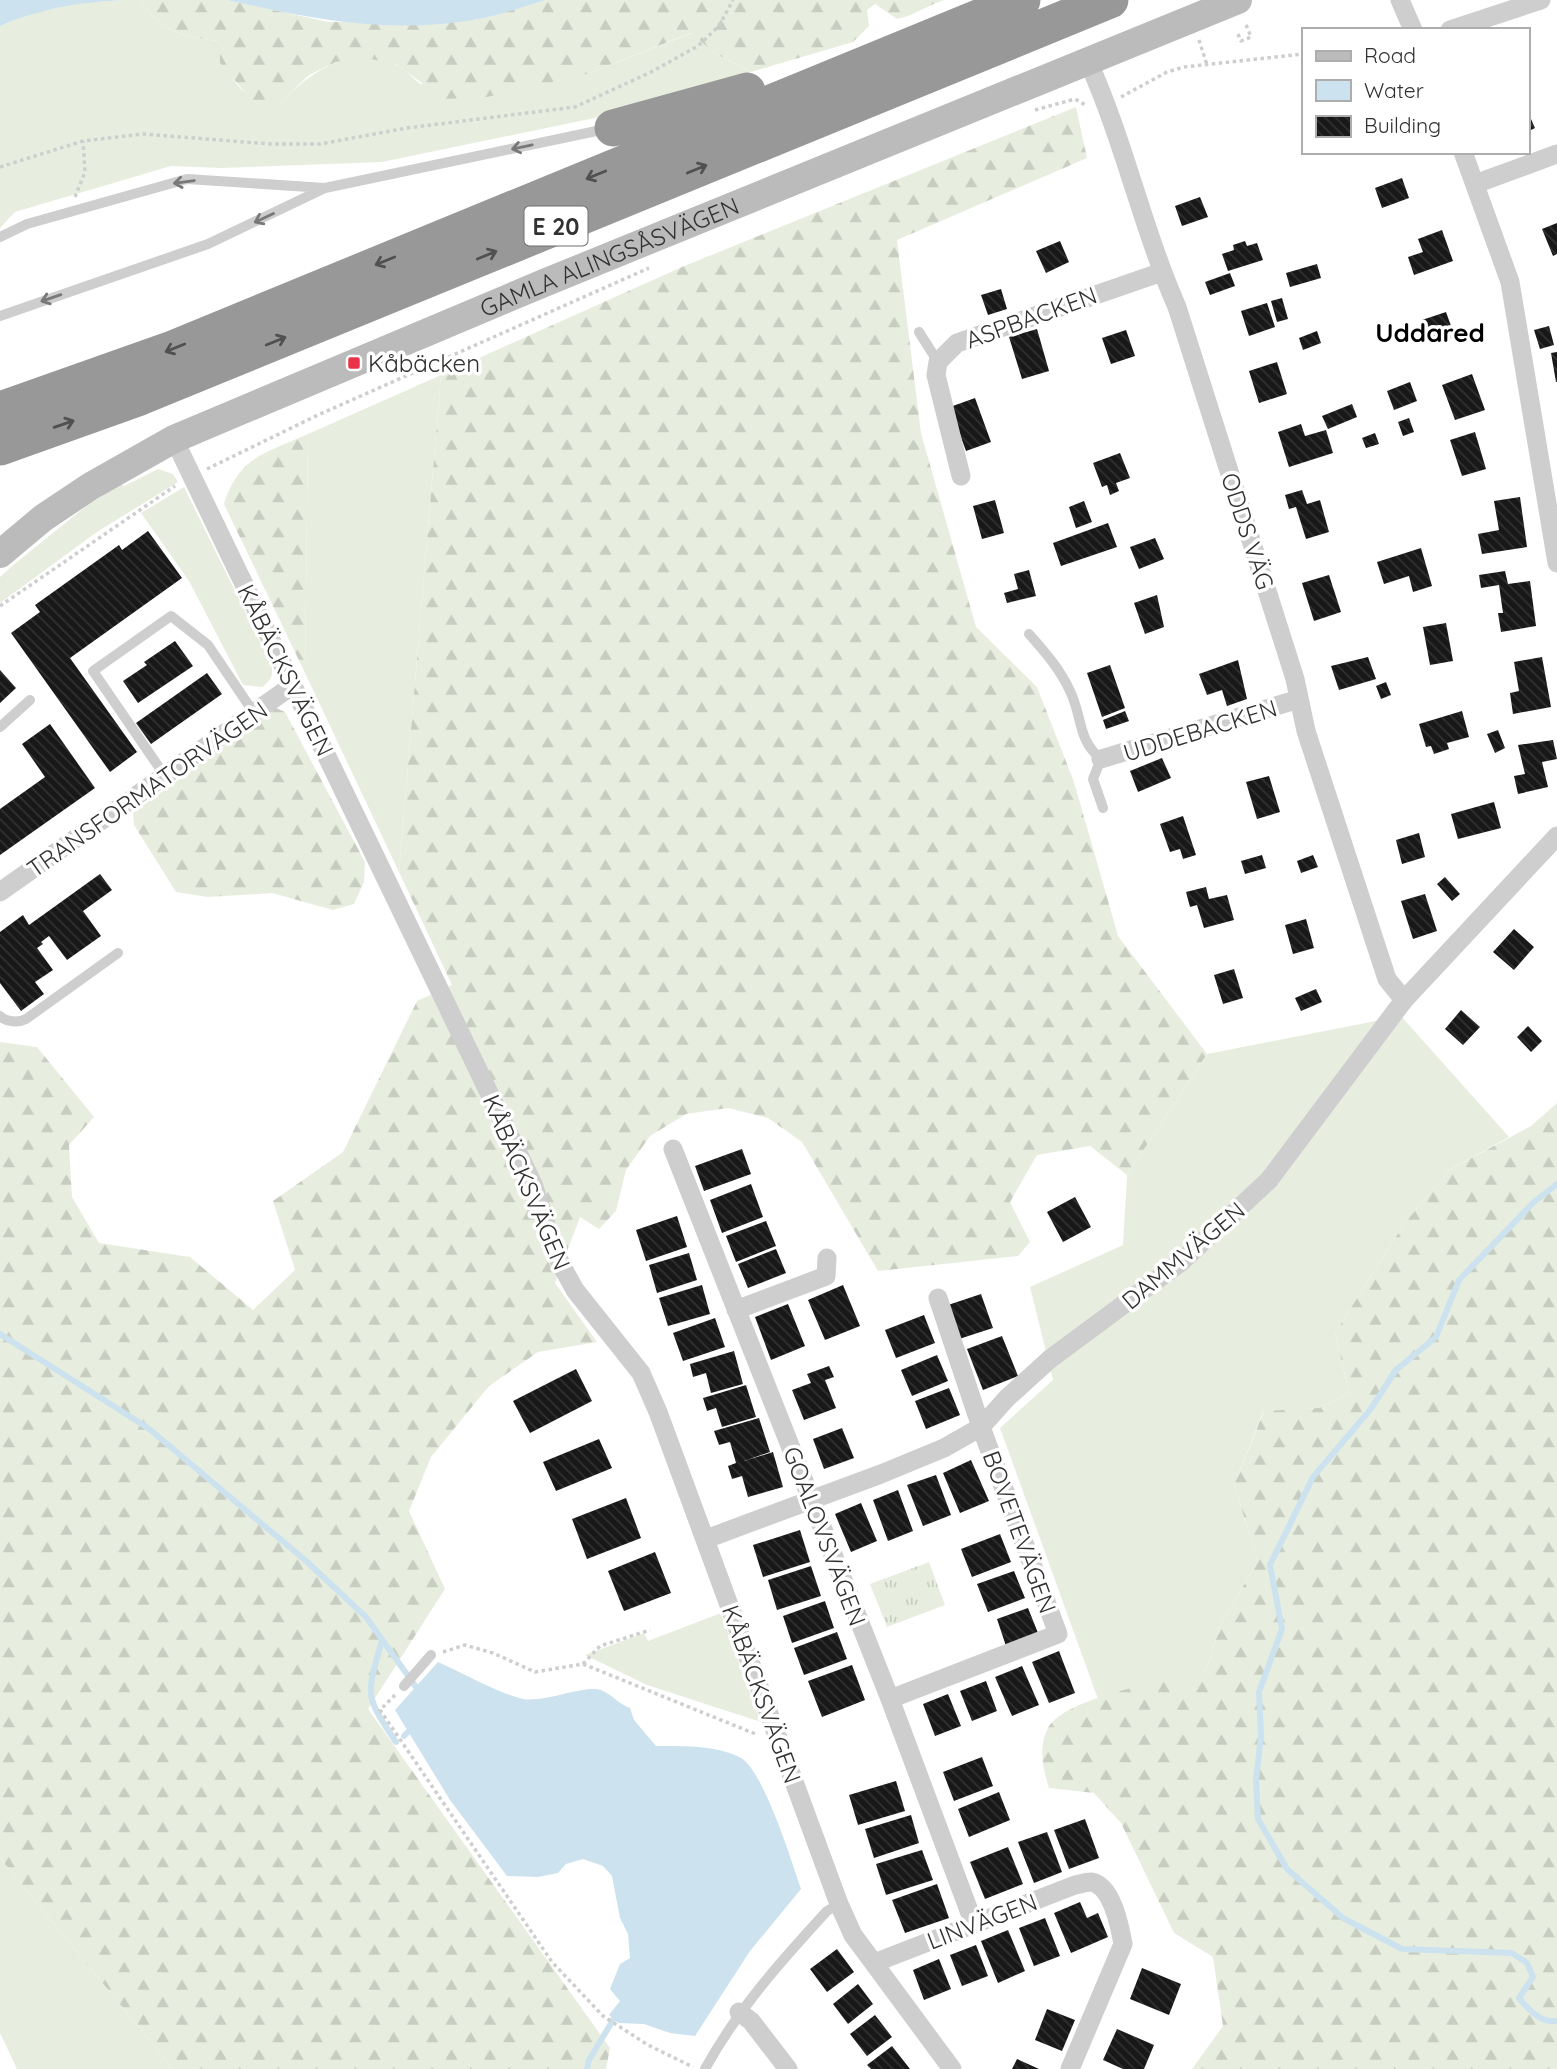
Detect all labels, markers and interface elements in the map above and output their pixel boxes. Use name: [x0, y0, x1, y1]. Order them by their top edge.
legend: [1302, 28, 1529, 154]
text: Road: [1364, 42, 1416, 68]
text: Water: [1364, 77, 1424, 103]
text: Building: [1364, 112, 1441, 138]
one-way arrow: [511, 141, 534, 154]
one-way arrow: [686, 161, 708, 174]
one-way arrow: [585, 169, 607, 182]
one-way arrow: [173, 175, 196, 188]
street label: GAMLA ALINGSÅSVÄGEN: [475, 190, 743, 323]
road number: E 20: [524, 206, 588, 246]
one-way arrow: [254, 211, 275, 225]
one-way arrow: [475, 248, 497, 261]
one-way arrow: [375, 256, 397, 269]
street label: ASPBACKEN: [961, 279, 1101, 355]
one-way arrow: [41, 293, 63, 306]
district label: Uddared: [1375, 316, 1485, 349]
one-way arrow: [265, 334, 287, 347]
one-way arrow: [164, 342, 186, 355]
place label: Kåbäcken: [368, 348, 480, 378]
marker: Kåbäcken: [346, 355, 362, 371]
one-way arrow: [53, 417, 75, 429]
street label: ODDS VÄG: [1215, 469, 1281, 593]
street label: KÅBÄCKSVÄGEN: [231, 579, 341, 761]
street label: UDDEBACKEN: [1119, 692, 1281, 768]
street label: TRANSFORMATORVÄGEN: [21, 695, 273, 883]
street label: KÅBÄCKSVÄGEN: [477, 1090, 577, 1274]
street label: DAMMVÄGEN: [1115, 1195, 1251, 1315]
street label: GOALOVSVÄGEN: [777, 1442, 873, 1630]
street label: BOVETEVÄGEN: [977, 1447, 1063, 1617]
street label: KÅBÄCKSVÄGEN: [716, 1601, 808, 1787]
street label: LINVÄGEN: [923, 1886, 1041, 1956]

